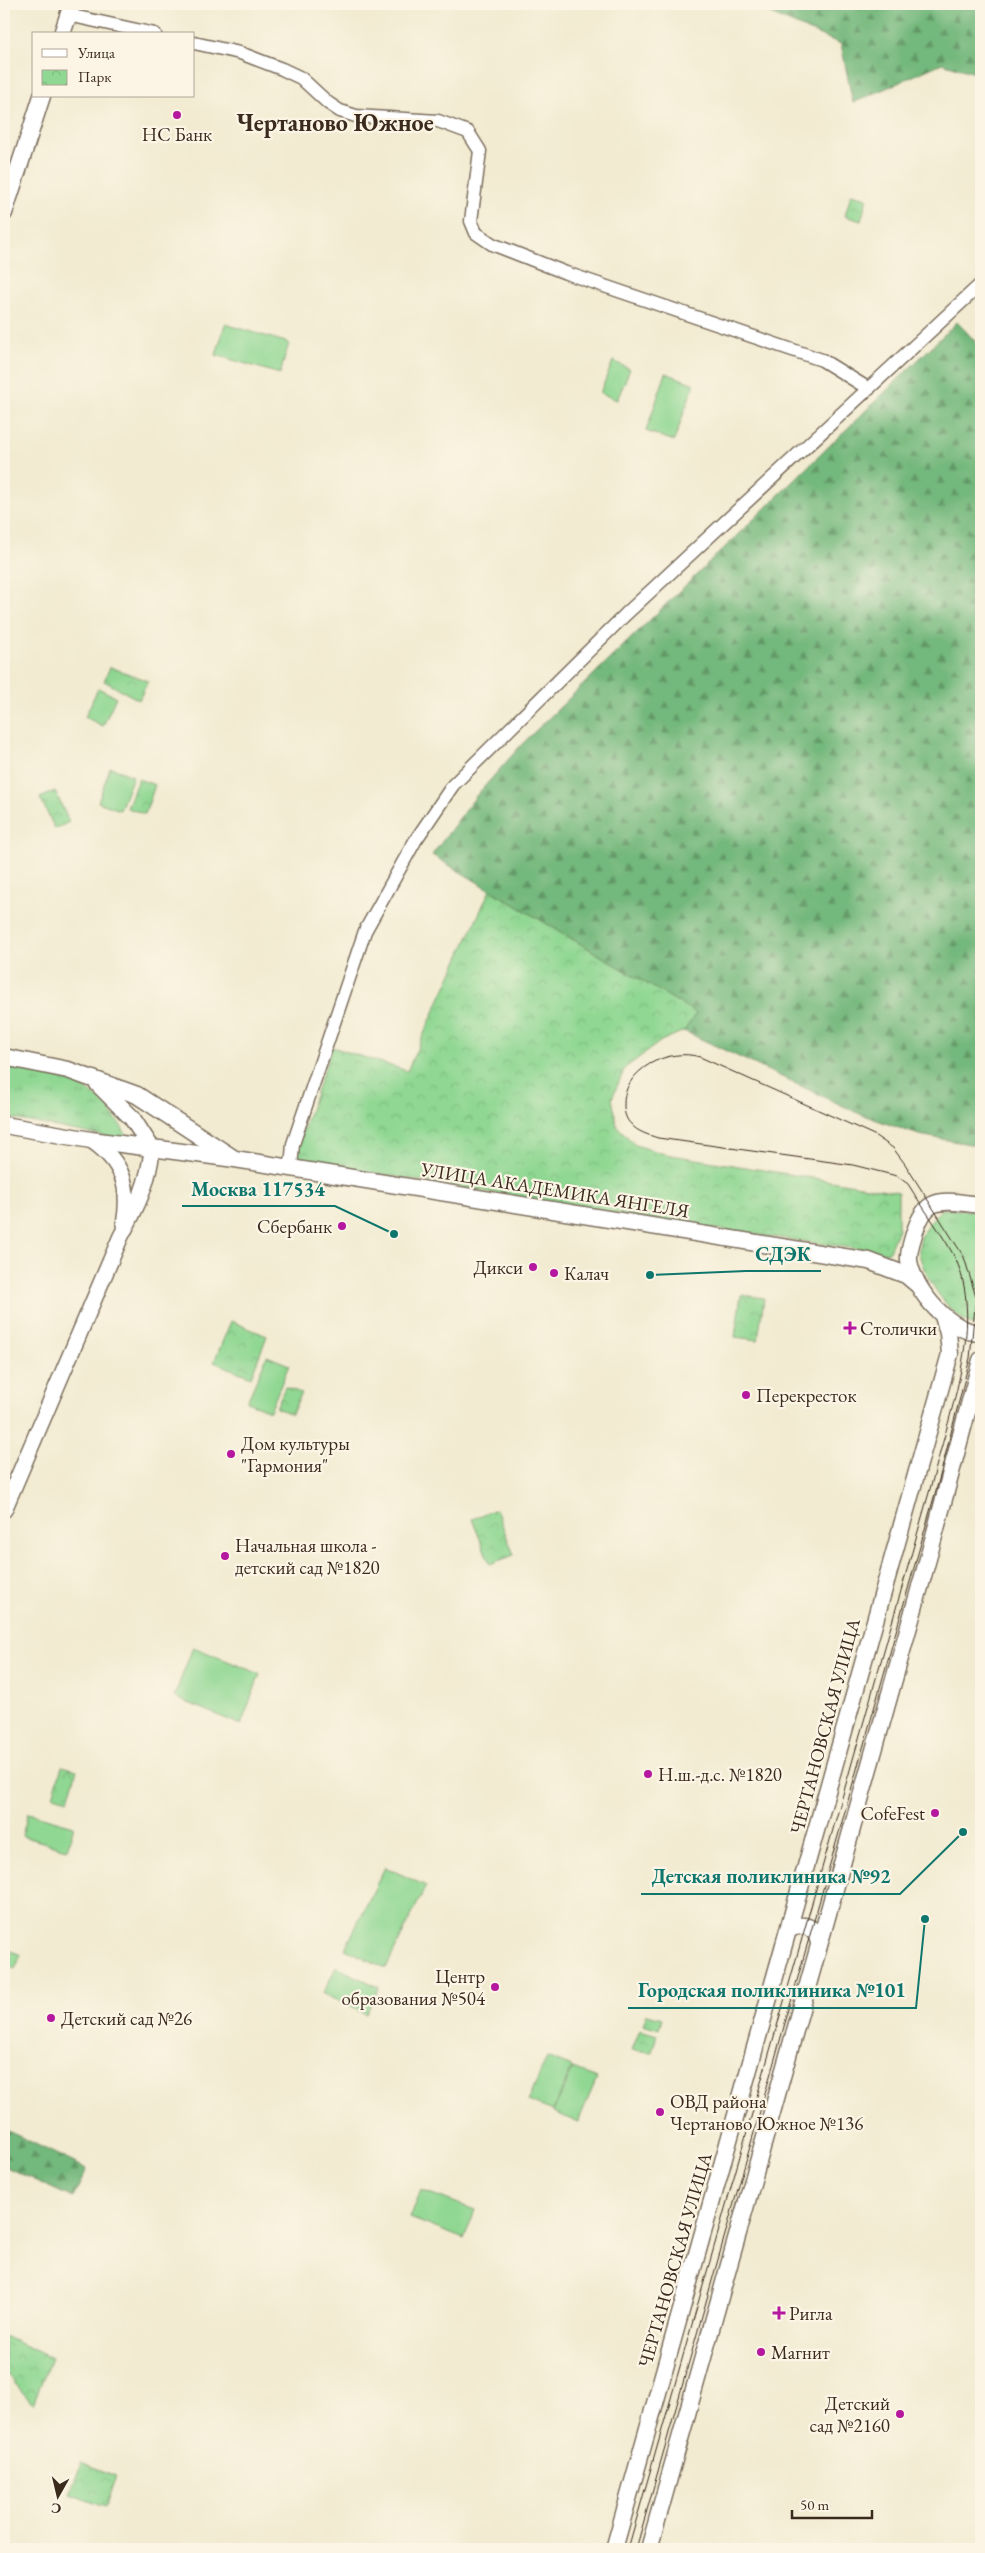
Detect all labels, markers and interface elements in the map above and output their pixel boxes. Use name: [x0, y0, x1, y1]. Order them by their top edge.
legend: [32, 32, 195, 98]
text: Улица: [77, 43, 115, 62]
text: Парк: [78, 67, 111, 86]
district label: Чертаново Южное: [236, 107, 434, 138]
marker: НС Банк: [171, 109, 183, 121]
place label: НС Банк: [142, 122, 212, 147]
street label: УЛИЦА АКАДЕМИКА ЯНГЕЛЯ: [418, 1156, 691, 1224]
callout: Москва 117534: [182, 1171, 335, 1206]
text: Москва 117534: [191, 1176, 325, 1202]
place label: Сбербанк: [257, 1214, 332, 1239]
marker: Сбербанк: [336, 1220, 348, 1232]
callout: СДЭК: [746, 1236, 821, 1271]
text: СДЭК: [755, 1241, 812, 1267]
place label: Дикси: [473, 1255, 523, 1280]
marker: Дикси: [527, 1261, 539, 1273]
place label: Калач: [564, 1261, 609, 1286]
marker: Калач: [548, 1267, 560, 1279]
place label: Столички: [860, 1316, 937, 1341]
marker: Столички: [844, 1322, 856, 1334]
place label: Перекресток: [756, 1383, 857, 1408]
marker: Перекресток: [740, 1389, 752, 1401]
place label: Дом культуры "Гармония": [241, 1431, 350, 1478]
marker: Дом культуры "Гармония": [225, 1448, 237, 1460]
place label: Начальная школа - детский сад №1820: [235, 1533, 380, 1580]
marker: Начальная школа - детский сад №1820: [219, 1550, 231, 1562]
street label: ЧЕРТАНОВСКАЯ УЛИЦА: [784, 1614, 866, 1837]
place label: Н.ш.-д.с. №1820: [658, 1762, 782, 1787]
marker: Н.ш.-д.с. №1820: [642, 1768, 654, 1780]
place label: CofeFest: [860, 1801, 925, 1826]
marker: CofeFest: [929, 1807, 941, 1819]
callout: Детская поликлиника №92: [641, 1859, 900, 1894]
text: Детская поликлиника №92: [652, 1863, 891, 1889]
place label: Центр образования №504: [341, 1964, 486, 2011]
callout: Городская поликлиника №101: [628, 1973, 916, 2008]
text: Городская поликлиника №101: [638, 1977, 906, 2003]
marker: Центр образования №504: [489, 1981, 501, 1993]
place label: Детский сад №26: [61, 2006, 192, 2031]
marker: Детский сад №26: [45, 2012, 57, 2024]
place label: ОВД района Чертаново Южное №136: [670, 2089, 863, 2136]
marker: ОВД района Чертаново Южное №136: [654, 2106, 666, 2118]
street label: ЧЕРТАНОВСКАЯ УЛИЦА: [632, 2149, 718, 2370]
place label: Ригла: [789, 2301, 833, 2326]
marker: Ригла: [773, 2307, 785, 2319]
place label: Магнит: [771, 2340, 830, 2365]
marker: Магнит: [755, 2346, 767, 2358]
place label: Детский сад №2160: [810, 2391, 890, 2438]
marker: Детский сад №2160: [894, 2408, 906, 2420]
north arrow: [32, 2470, 82, 2520]
scale bar: [792, 2488, 872, 2520]
text: 50 m: [800, 2495, 829, 2514]
text: С: [50, 2499, 62, 2518]

